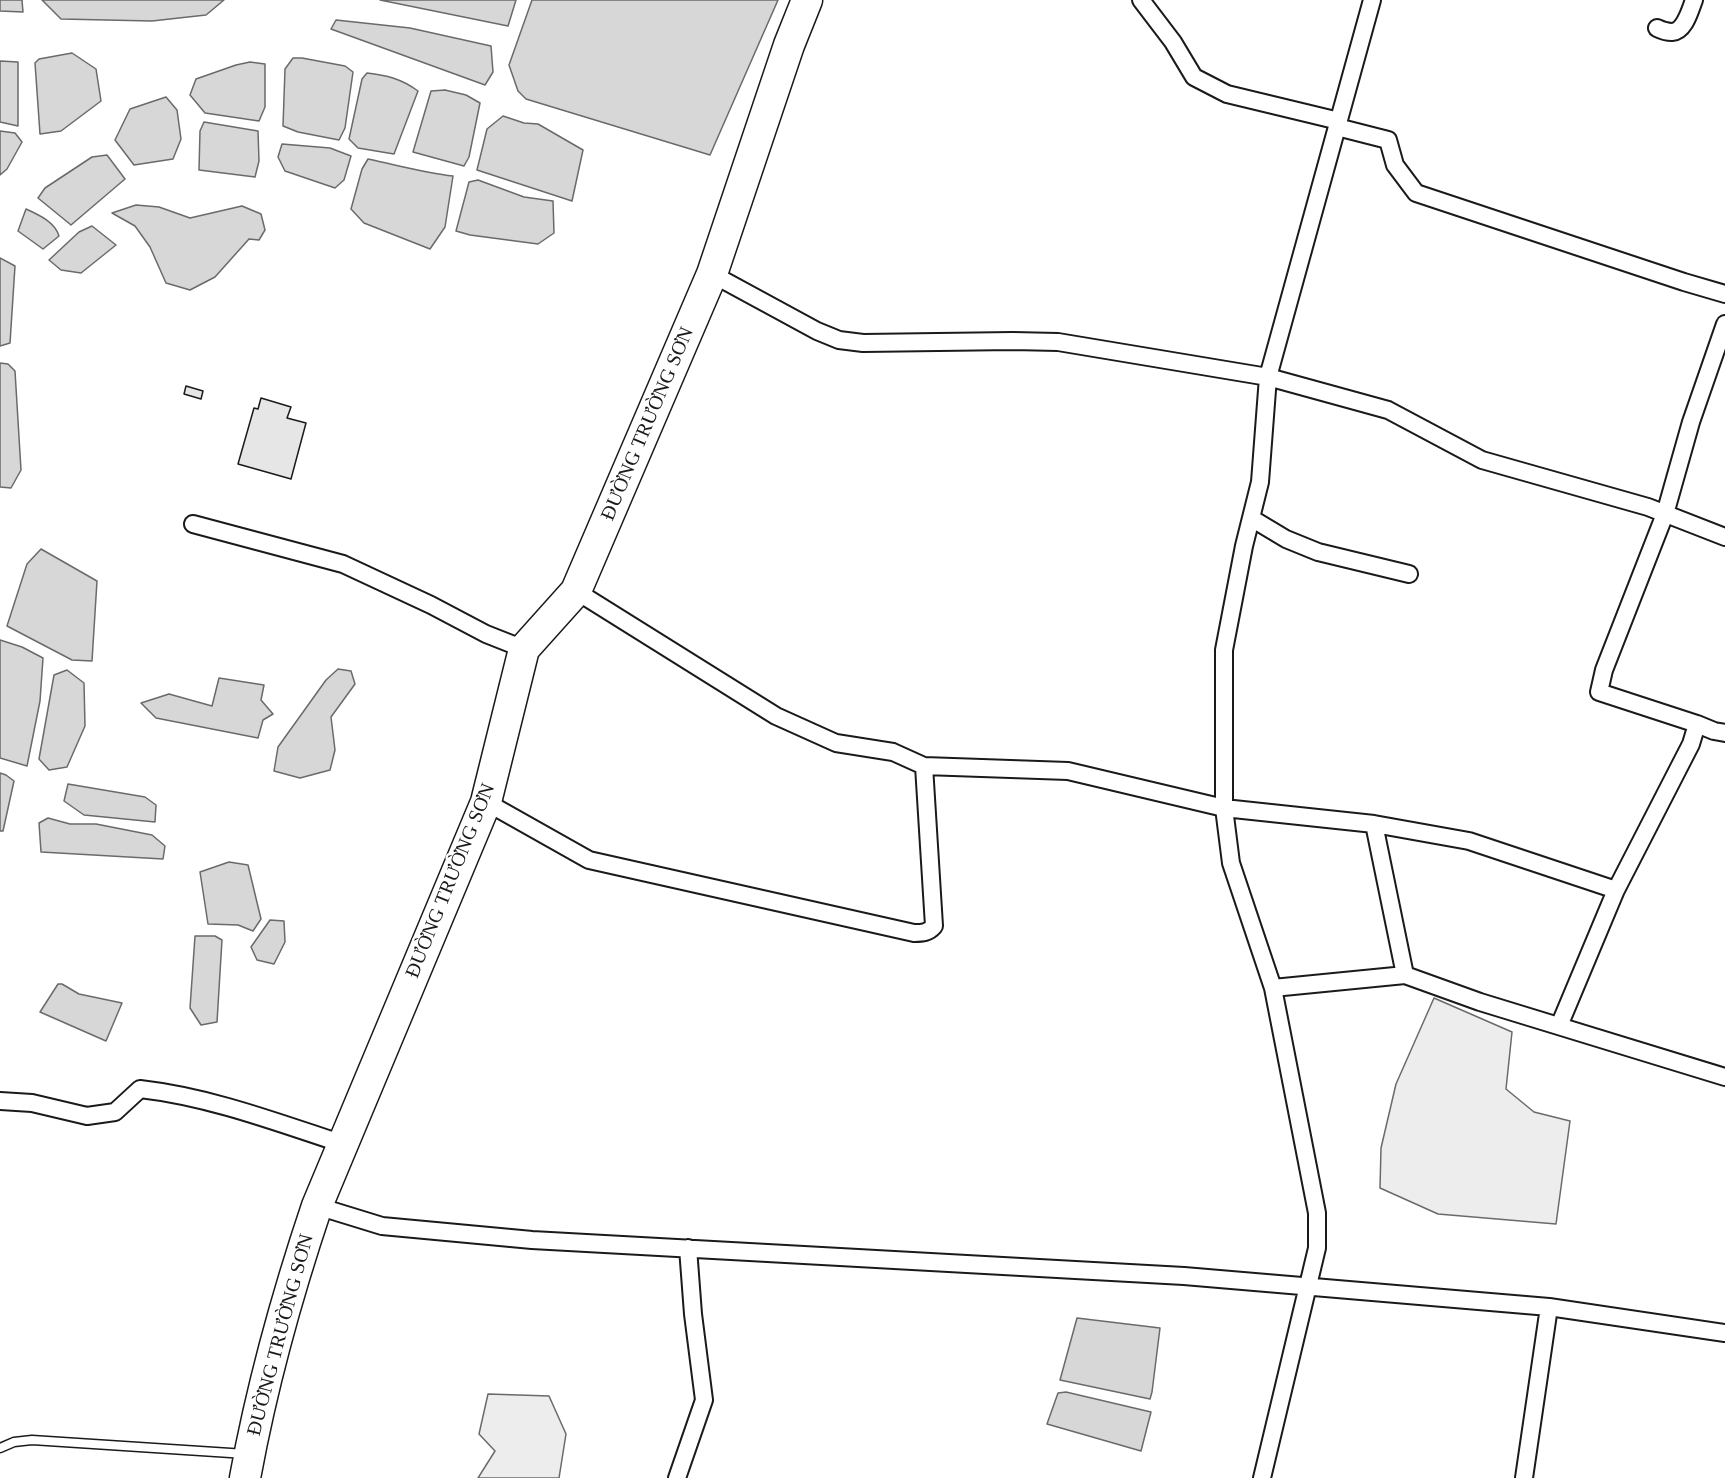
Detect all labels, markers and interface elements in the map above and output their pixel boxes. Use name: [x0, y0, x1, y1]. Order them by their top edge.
street label: ĐƯỜNG TRƯỜNG SƠN: [596, 324, 700, 524]
street label: ĐƯỜNG TRƯỜNG SƠN: [401, 780, 501, 982]
street label: ĐƯỜNG TRƯỜNG SƠN: [243, 1232, 319, 1438]

